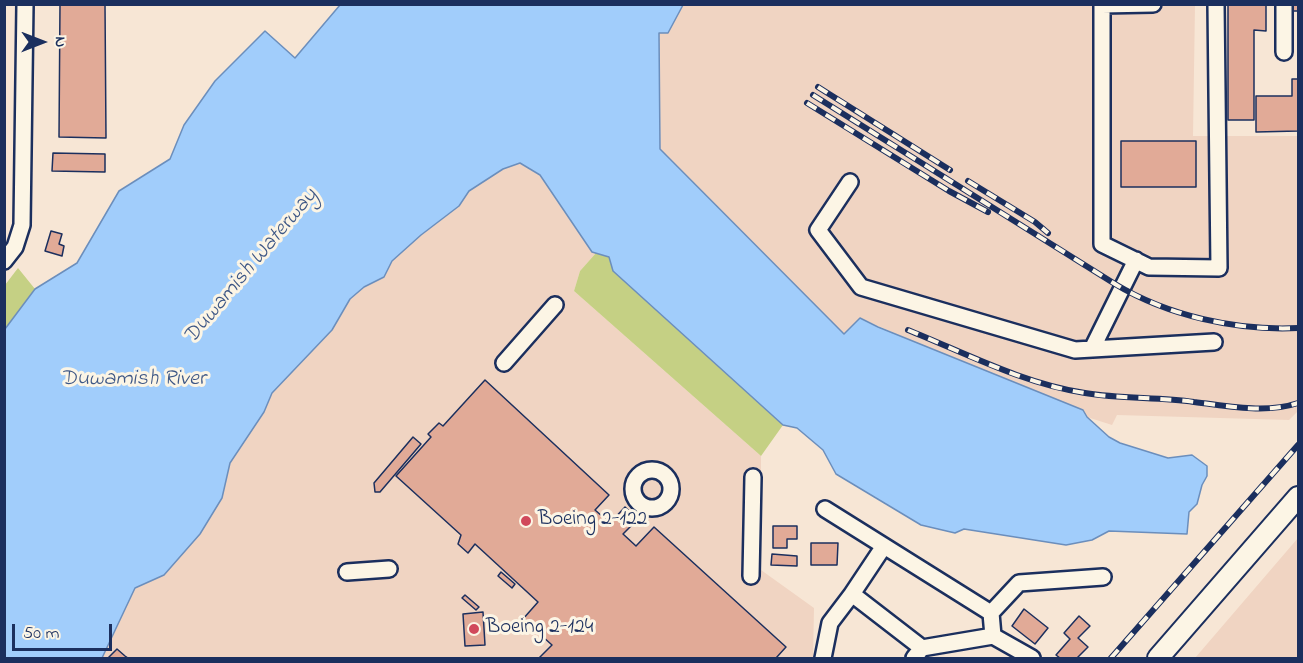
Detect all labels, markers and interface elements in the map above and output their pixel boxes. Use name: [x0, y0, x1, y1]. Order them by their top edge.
north arrow: [12, 12, 72, 72]
text: N: [48, 37, 72, 47]
water label: Duwamish Waterway: [179, 184, 325, 350]
water label: Duwamish River: [60, 367, 206, 393]
place label: Boeing 2-122: [538, 508, 647, 534]
marker: Boeing 2-122: [519, 514, 533, 528]
scale bar: [15, 612, 116, 650]
place label: Boeing 2-124: [486, 616, 593, 642]
text: 50 m: [23, 621, 60, 647]
marker: Boeing 2-124: [467, 622, 481, 636]

